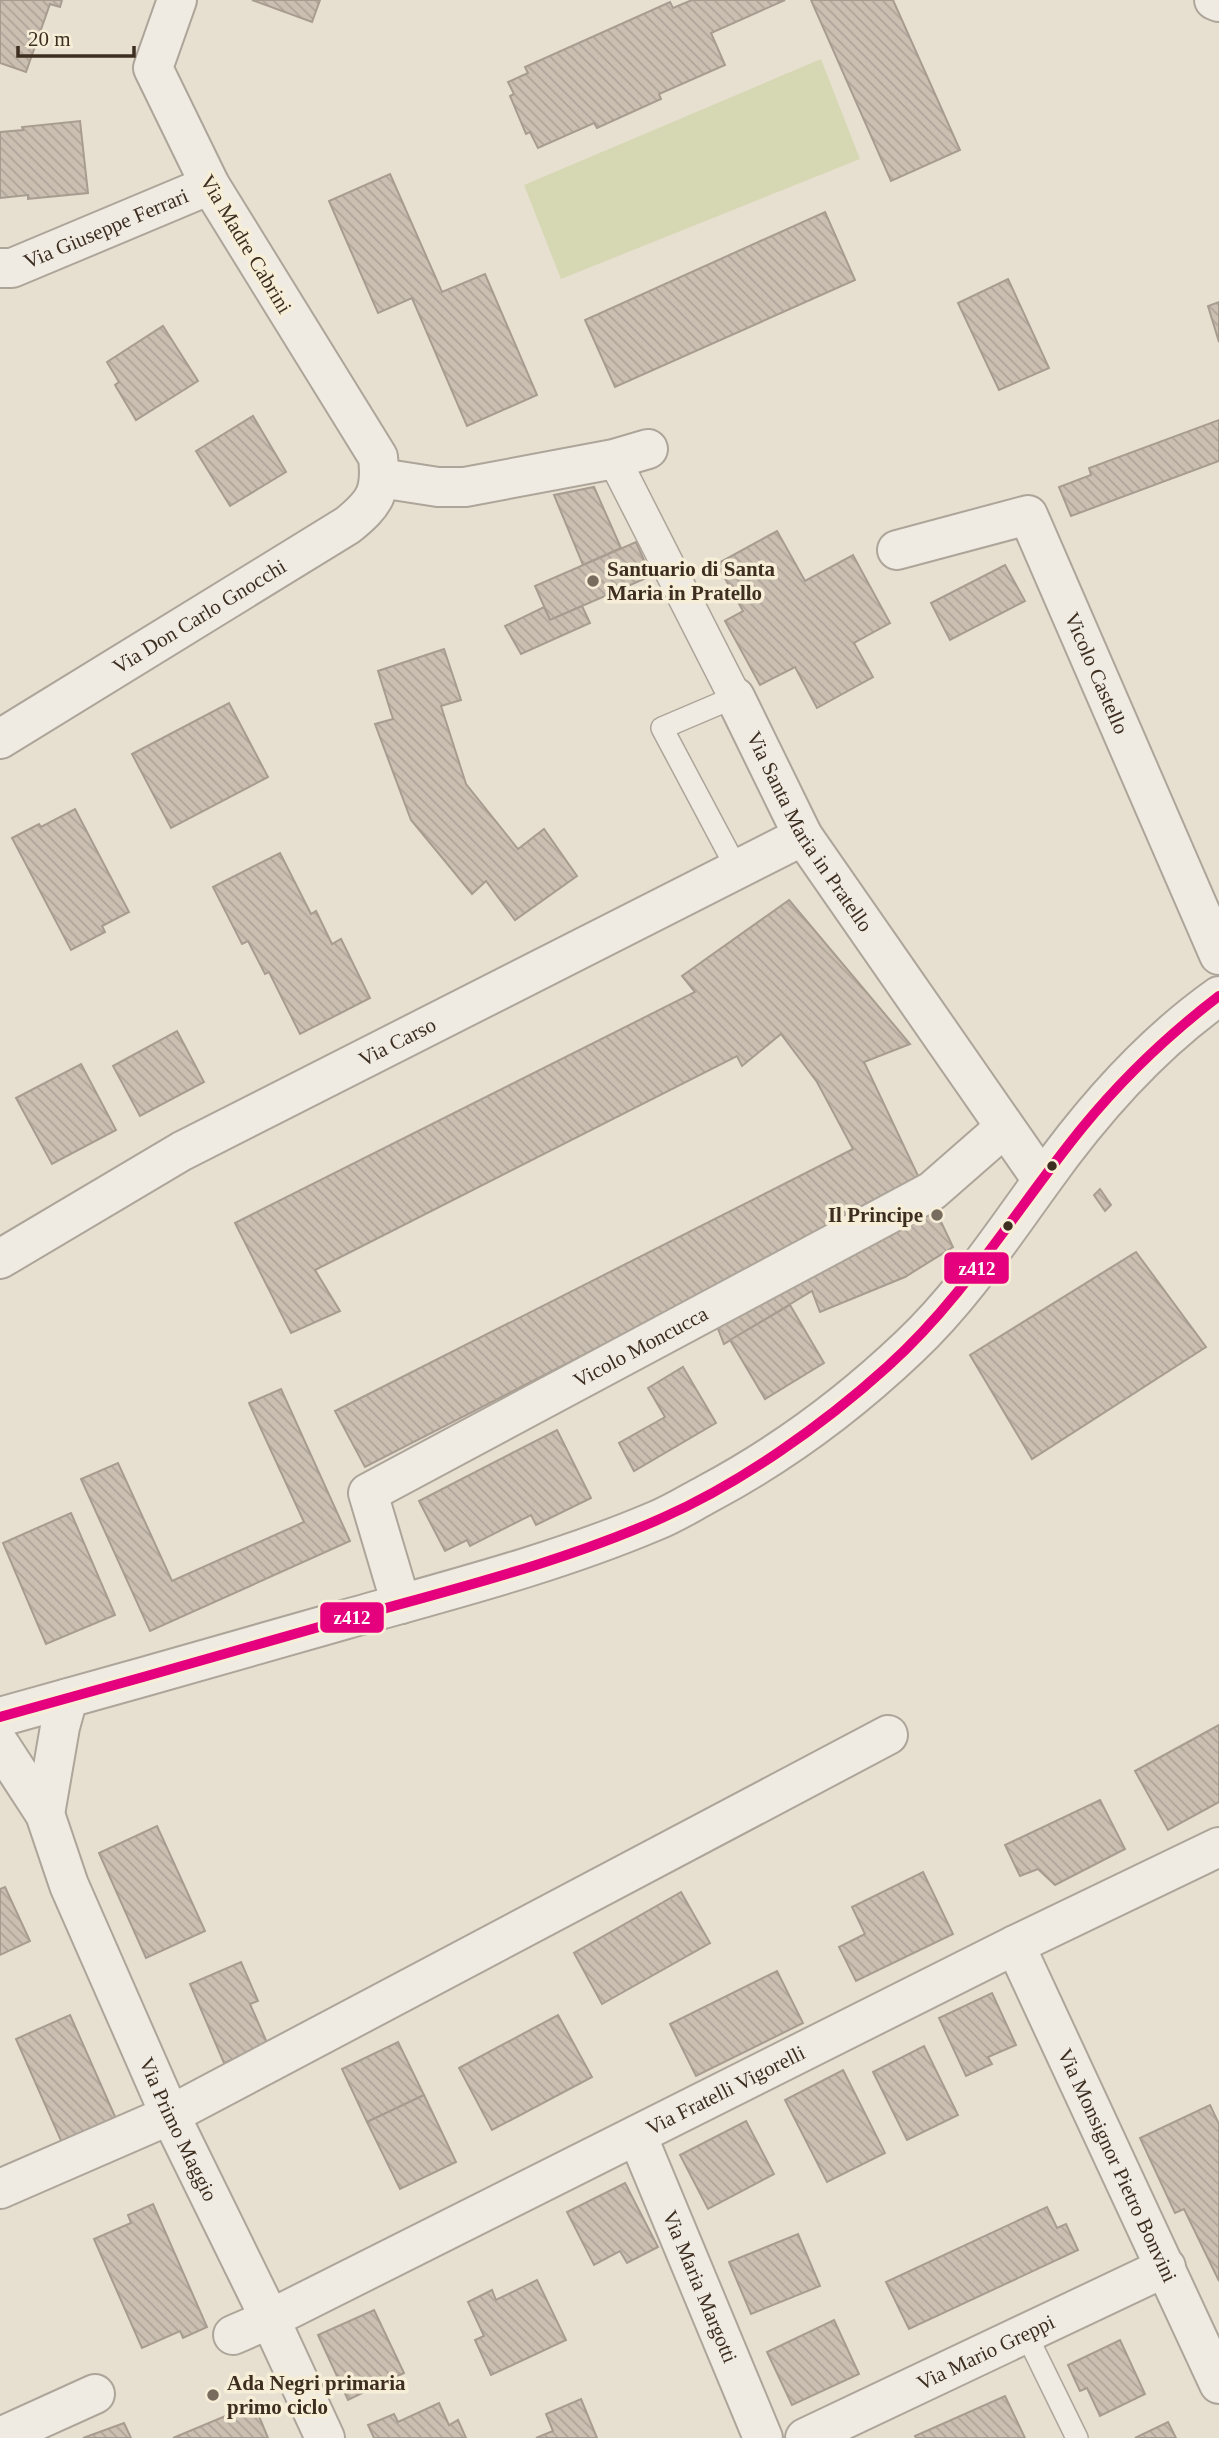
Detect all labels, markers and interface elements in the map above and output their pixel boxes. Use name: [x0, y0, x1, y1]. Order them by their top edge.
scale bar: [18, 14, 133, 58]
text: 20 m: [28, 27, 71, 51]
street label: Via Madre Cabrini: [195, 170, 297, 318]
street label: Via Giuseppe Ferrari: [20, 183, 192, 274]
street label: Via Don Carlo Gnocchi: [108, 554, 290, 679]
place label: Santuario di Santa Maria in Pratello: [607, 557, 776, 605]
marker: Santuario di Santa Maria in Pratello: [585, 573, 601, 589]
street label: Vicolo Castello: [1060, 609, 1134, 738]
street label: Via Santa Maria in Pratello: [742, 727, 878, 936]
street label: Via Carso: [355, 1012, 440, 1071]
unlabelled marker: [1045, 1159, 1059, 1173]
place label: Il Principe: [828, 1203, 923, 1227]
marker: Il Principe: [929, 1207, 945, 1223]
unlabelled marker: [1001, 1219, 1015, 1233]
line badge: z412: [943, 1251, 1010, 1285]
text: z412: [959, 1258, 995, 1279]
street label: Vicolo Moncucca: [569, 1301, 712, 1393]
line badge: z412: [319, 1601, 385, 1634]
text: z412: [334, 1607, 370, 1628]
street label: Via Fratelli Vigorelli: [642, 2040, 809, 2140]
street label: Via Monsignor Pietro Bonvini: [1053, 2045, 1182, 2286]
street label: Via Primo Maggio: [134, 2054, 222, 2205]
street label: Via Maria Margotti: [658, 2207, 742, 2366]
street label: Via Mario Greppi: [913, 2310, 1058, 2395]
place label: Ada Negri primaria primo ciclo: [227, 2371, 406, 2419]
marker: Ada Negri primaria primo ciclo: [205, 2387, 221, 2403]

